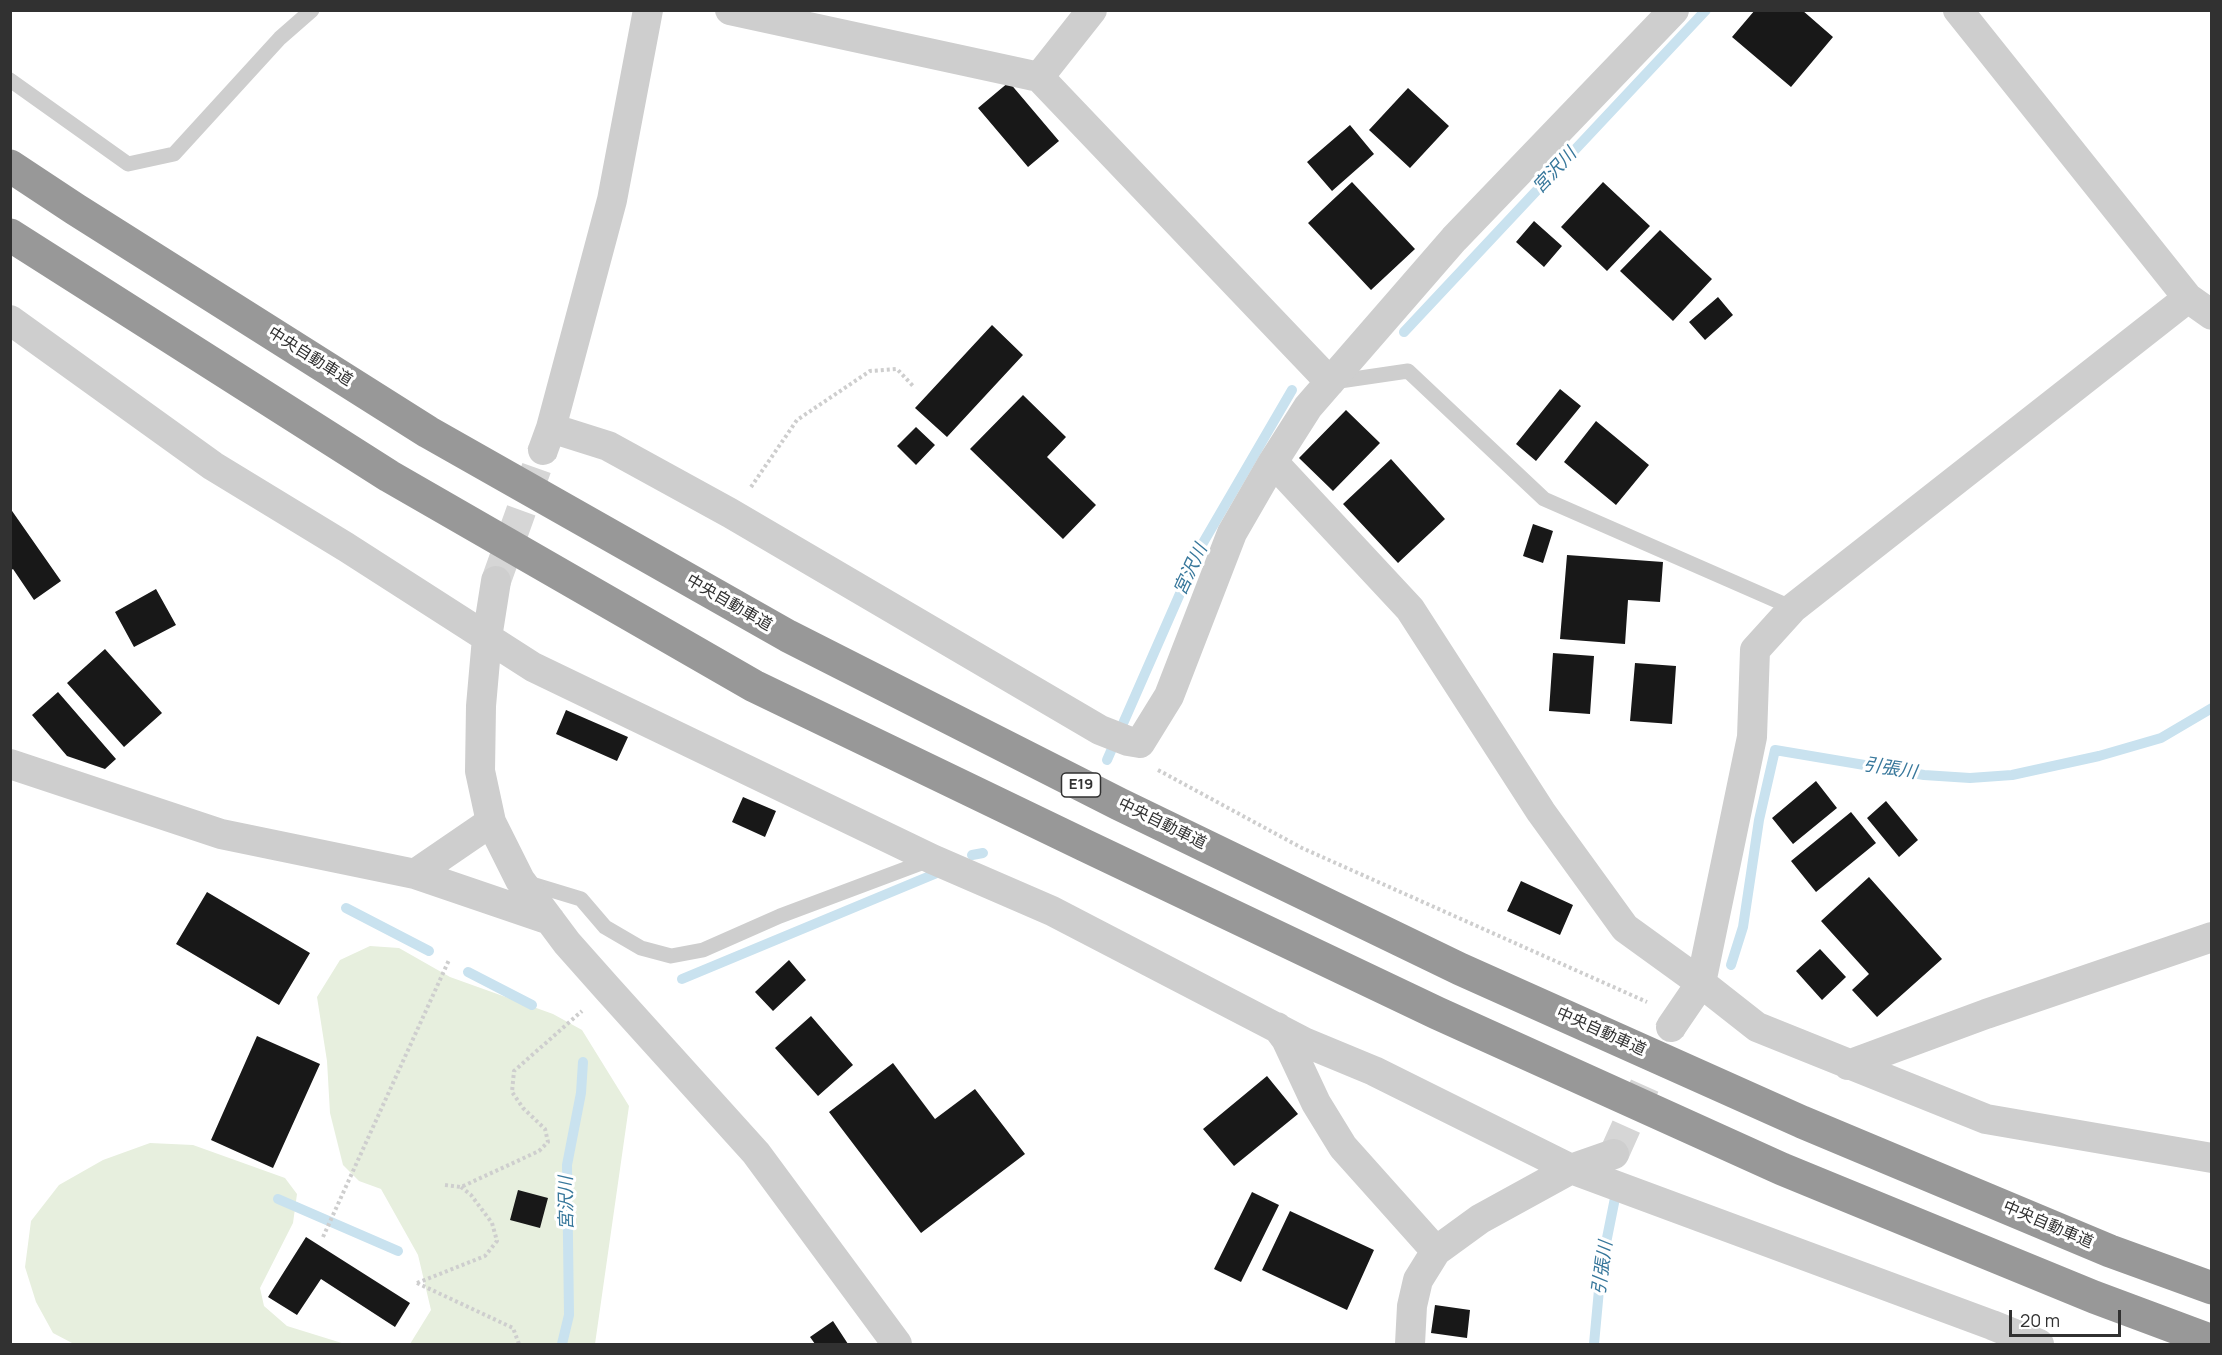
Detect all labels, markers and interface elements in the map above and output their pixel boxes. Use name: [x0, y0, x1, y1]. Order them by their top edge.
water label: 宮沢川: [1529, 144, 1581, 198]
street label: 中央自動車道: [264, 323, 356, 391]
water label: 宮沢川: [1170, 541, 1212, 599]
street label: 中央自動車道: [683, 571, 775, 635]
water label: 引張川: [1862, 754, 1918, 784]
road number: E19: [1062, 773, 1100, 797]
street label: 中央自動車道: [1115, 794, 1209, 854]
street label: 中央自動車道: [1553, 1004, 1649, 1060]
water label: 宮沢川: [556, 1176, 578, 1230]
street label: 中央自動車道: [2000, 1197, 2096, 1253]
water label: 引張川: [1589, 1240, 1617, 1296]
scale bar: [2012, 1298, 2124, 1336]
text: 20 m: [2020, 1308, 2060, 1332]

